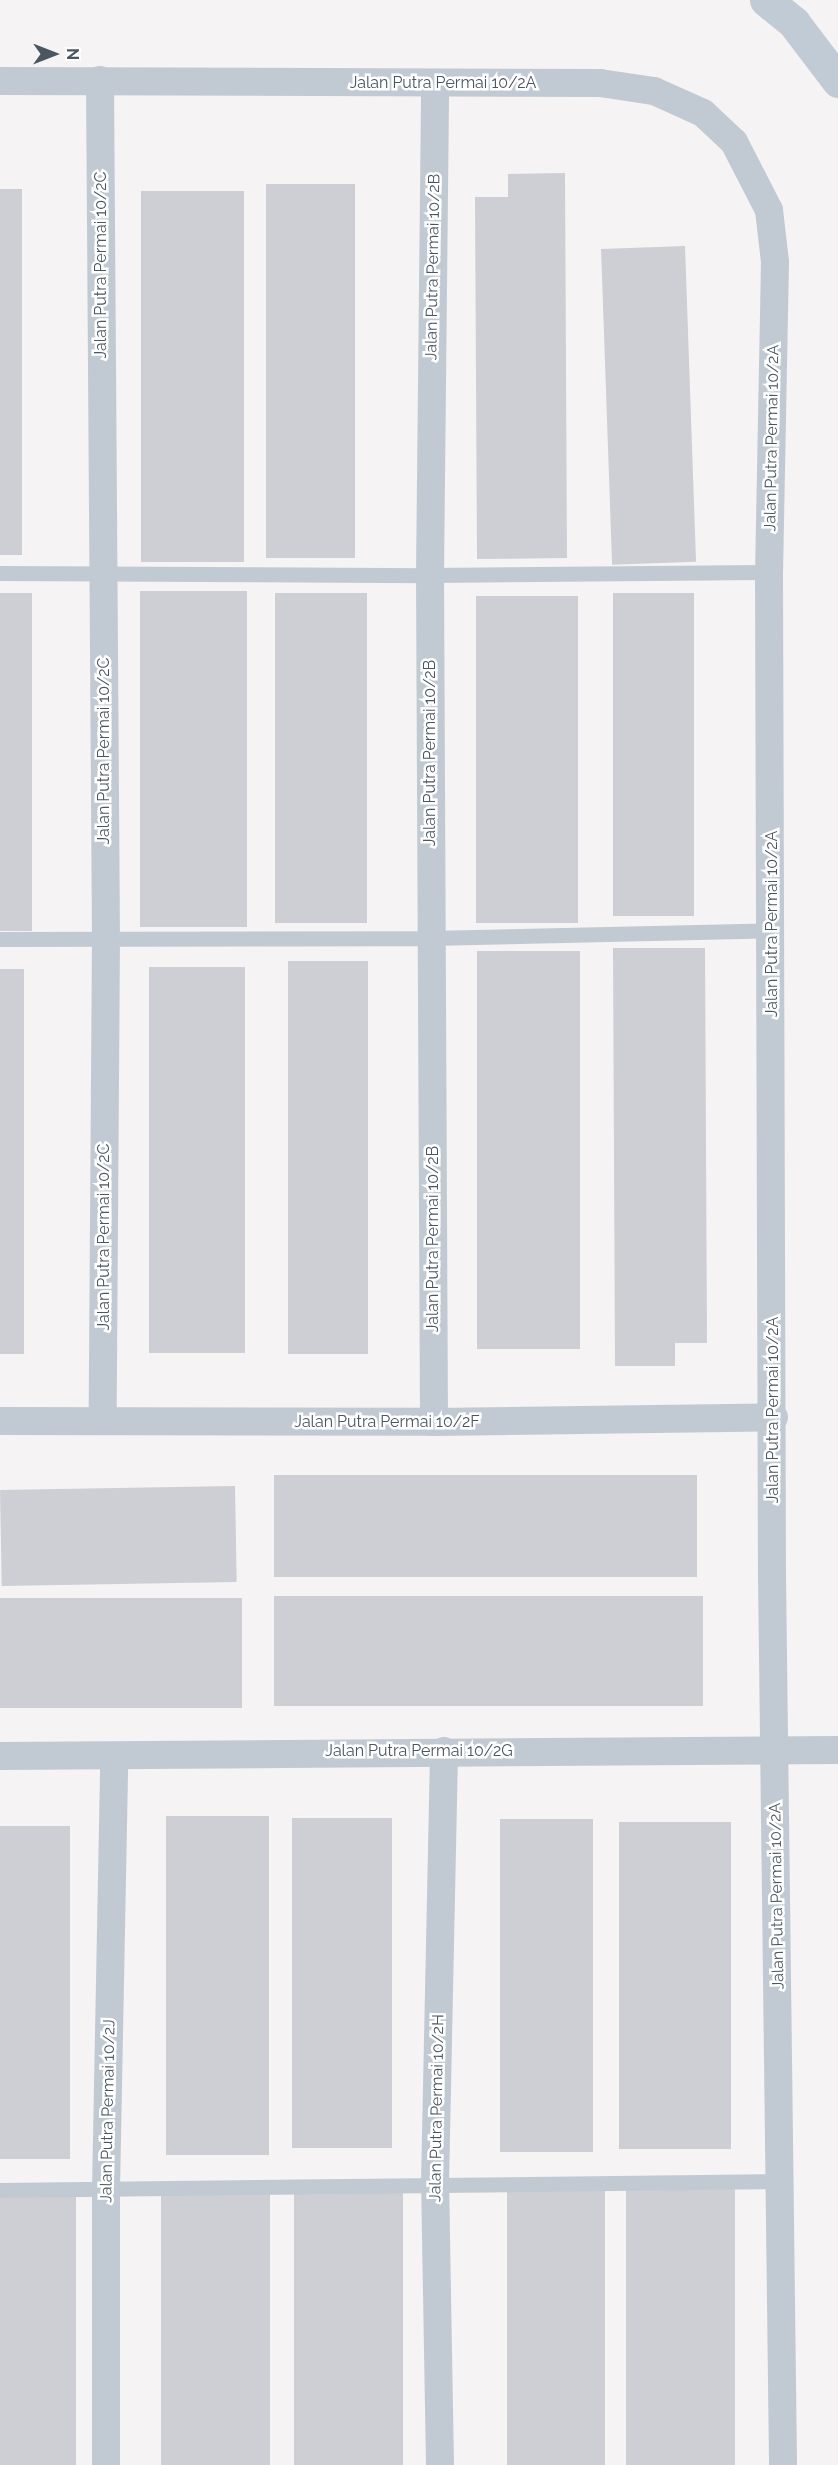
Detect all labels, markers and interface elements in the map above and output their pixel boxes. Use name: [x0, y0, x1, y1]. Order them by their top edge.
north arrow: [24, 24, 84, 84]
text: N: [63, 48, 82, 60]
street label: Jalan Putra Permai 10/2A: [350, 73, 536, 93]
street label: Jalan Putra Permai 10/2C: [91, 172, 111, 358]
street label: Jalan Putra Permai 10/2B: [422, 174, 444, 360]
street label: Jalan Putra Permai 10/2A: [761, 344, 783, 532]
street label: Jalan Putra Permai 10/2C: [94, 658, 114, 844]
street label: Jalan Putra Permai 10/2B: [420, 660, 440, 846]
street label: Jalan Putra Permai 10/2A: [762, 831, 782, 1017]
street label: Jalan Putra Permai 10/2C: [94, 1144, 114, 1330]
street label: Jalan Putra Permai 10/2B: [423, 1146, 443, 1332]
street label: Jalan Putra Permai 10/2A: [763, 1317, 783, 1503]
street label: Jalan Putra Permai 10/2F: [294, 1412, 480, 1432]
street label: Jalan Putra Permai 10/2G: [325, 1741, 513, 1761]
street label: Jalan Putra Permai 10/2A: [766, 1802, 788, 1990]
street label: Jalan Putra Permai 10/2H: [426, 2014, 448, 2202]
street label: Jalan Putra Permai 10/2J: [97, 2019, 119, 2203]

